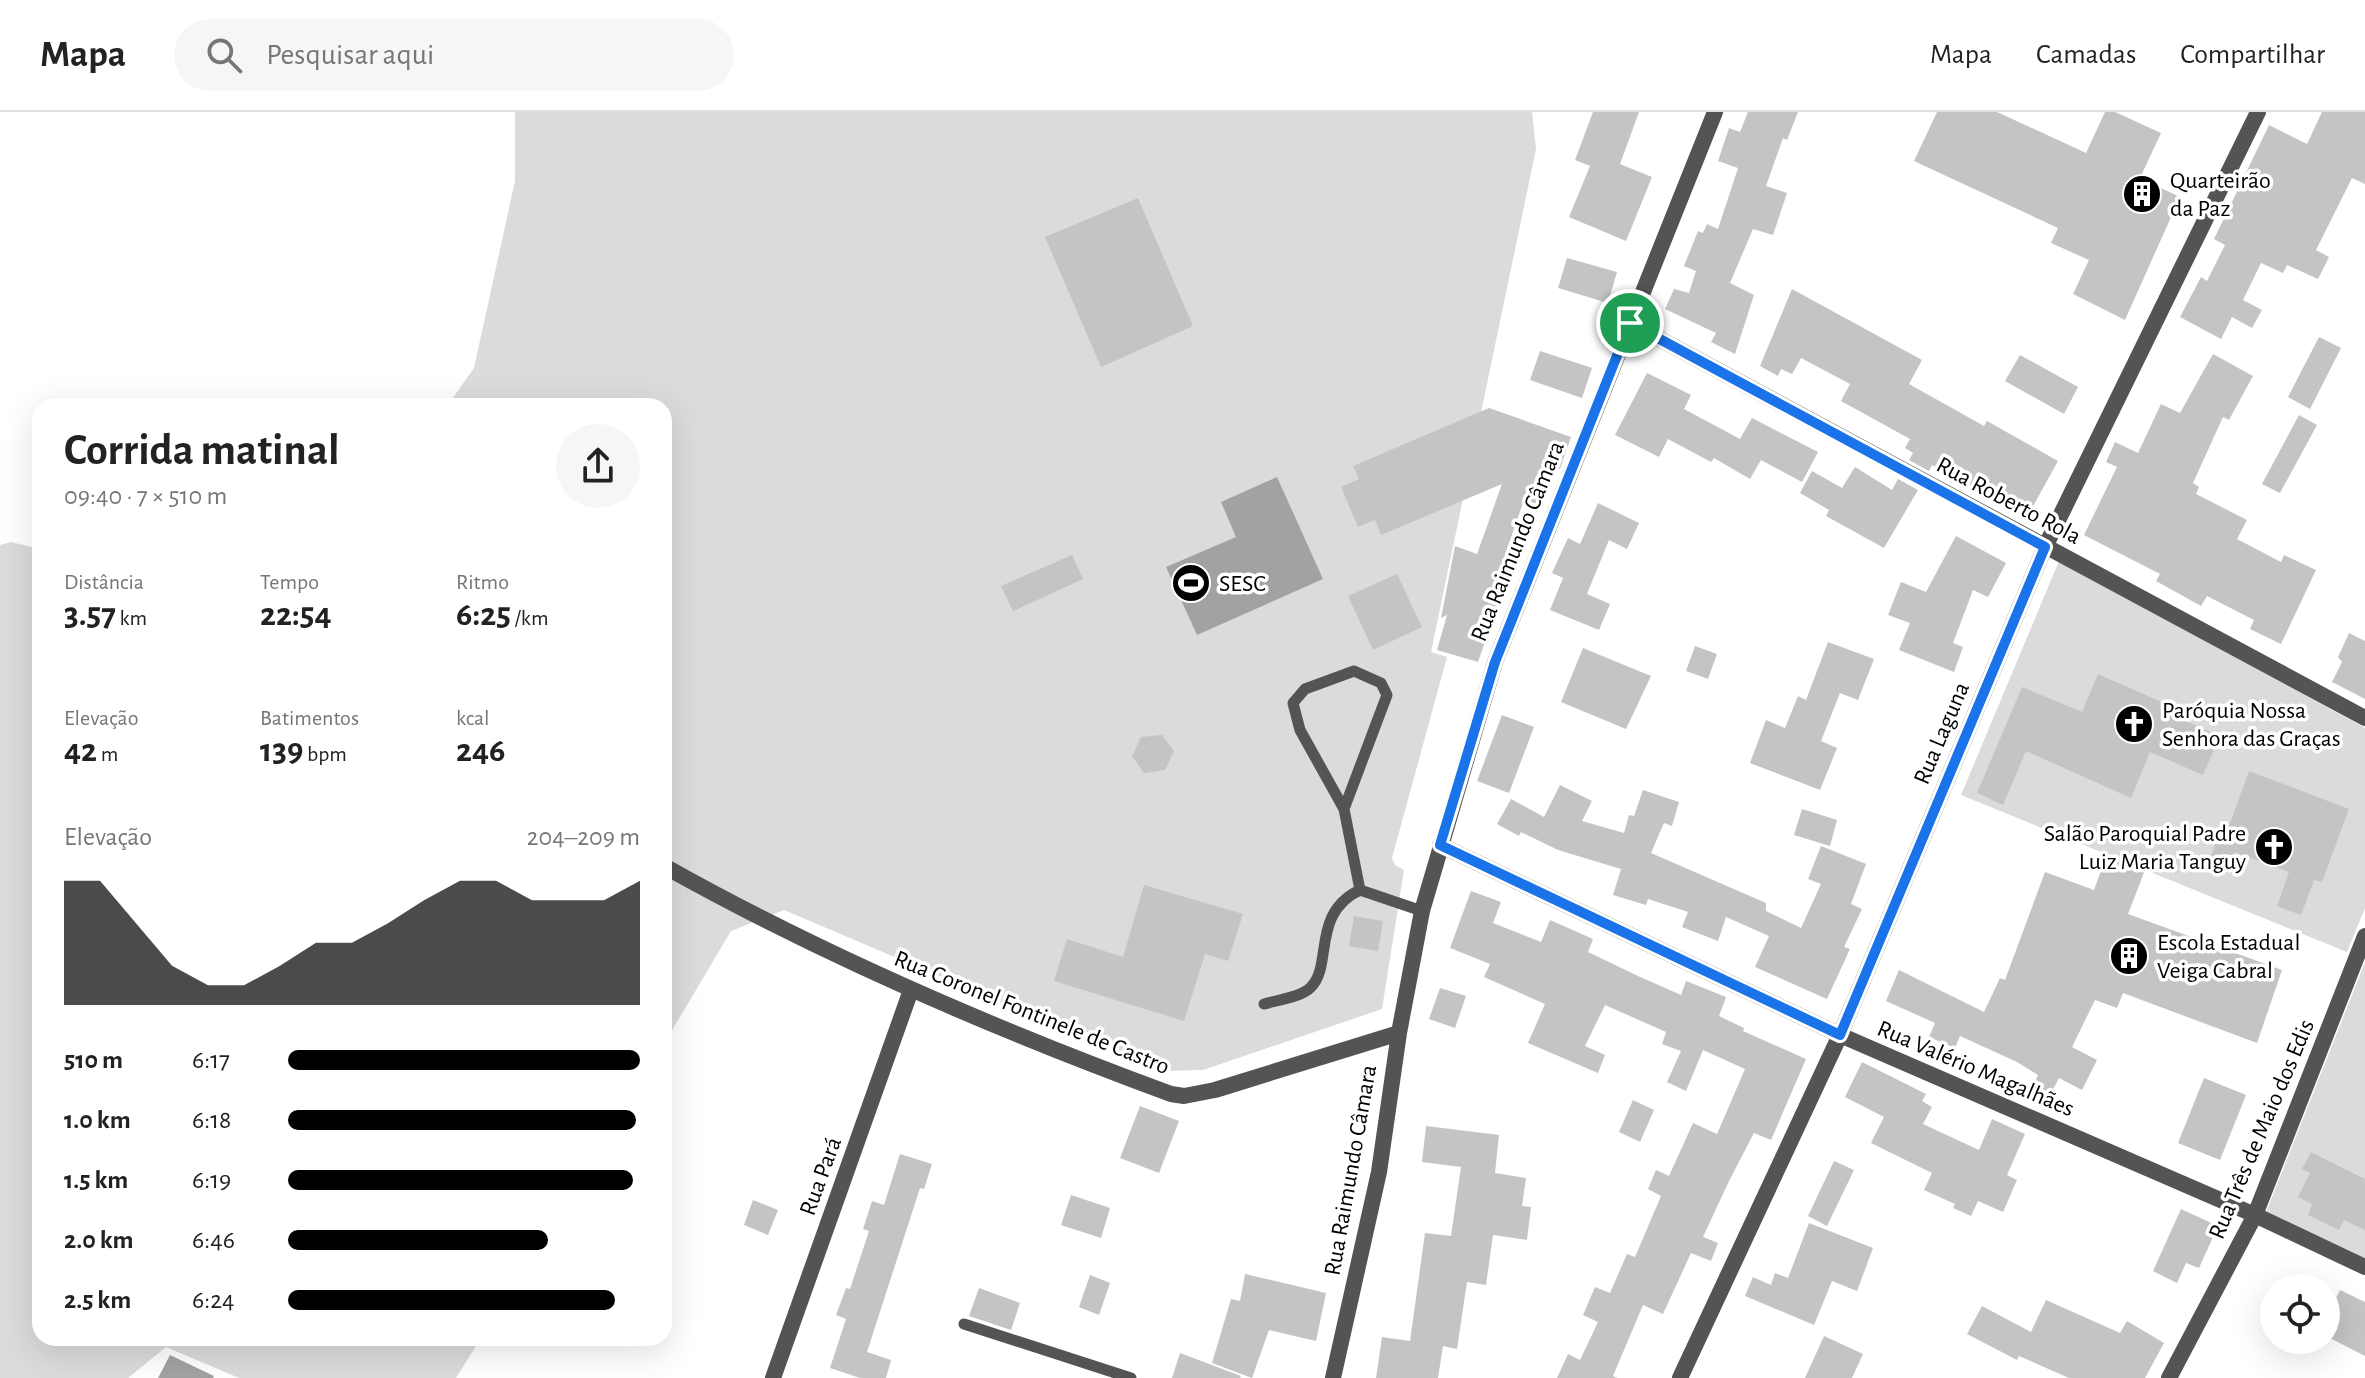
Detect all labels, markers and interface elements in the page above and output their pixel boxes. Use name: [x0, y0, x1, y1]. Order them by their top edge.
search box: [174, 19, 734, 91]
icon: search: [202, 33, 246, 77]
text: Mapa: [40, 36, 126, 74]
text: Pesquisar aqui: [266, 40, 434, 70]
text: Mapa: [1930, 41, 1992, 69]
text: Camadas: [2036, 41, 2136, 69]
text: Compartilhar: [2180, 41, 2325, 69]
place label: Quarteirão da Paz: [2170, 169, 2271, 221]
building icon: Quarteirão da Paz: [2121, 173, 2163, 215]
pin: [1596, 289, 1664, 357]
icon: arrive: [1608, 301, 1652, 345]
button: share: [556, 424, 640, 508]
text: Corrida matinal: [64, 429, 340, 473]
street label: Rua Raimundo Câmara: [1467, 438, 1569, 645]
street label: Rua Roberto Rola: [1932, 453, 2085, 549]
text: 09:40 · 7 × 510 m: [64, 483, 227, 509]
sports icon: SESC: [1170, 562, 1212, 604]
text: Distância: [64, 571, 144, 593]
text: Tempo: [260, 571, 319, 593]
text: Ritmo: [456, 571, 509, 593]
place label: SESC: [1219, 572, 1266, 596]
text: 3.57: [64, 598, 116, 632]
text: 22:54: [260, 598, 332, 632]
text: 6:25: [456, 598, 511, 632]
text: km: [116, 607, 147, 629]
text: /km: [511, 607, 549, 629]
street label: Rua Laguna: [1910, 679, 1974, 788]
place label: Paróquia Nossa Senhora das Graças: [2162, 699, 2341, 751]
church icon: Paróquia Nossa Senhora das Graças: [2113, 703, 2155, 745]
text: Elevação: [64, 707, 138, 729]
text: Batimentos: [260, 707, 359, 729]
text: kcal: [456, 707, 490, 729]
text: 42: [64, 734, 97, 768]
text: 139: [260, 734, 303, 768]
text: 246: [456, 734, 506, 768]
text: m: [97, 743, 118, 765]
text: bpm: [303, 743, 347, 765]
place label: Salão Paroquial Padre Luiz Maria Tanguy: [2044, 822, 2246, 874]
text: Elevação: [64, 824, 152, 850]
text: 204–209 m: [527, 824, 640, 850]
church icon: Salão Paroquial Padre Luiz Maria Tanguy: [2253, 826, 2295, 868]
place label: Escola Estadual Veiga Cabral: [2157, 931, 2300, 983]
building icon: Escola Estadual Veiga Cabral: [2108, 935, 2150, 977]
street label: Rua Coronel Fontinele de Castro: [891, 947, 1173, 1079]
street label: Rua Três de Maio dos Edis: [2205, 1016, 2319, 1243]
street label: Rua Valério Magalhães: [1874, 1017, 2078, 1121]
text: 510 m: [64, 1047, 123, 1073]
text: 6:17: [192, 1047, 230, 1073]
street label: Rua Raimundo Câmara: [1321, 1063, 1381, 1277]
text: 1.0 km: [64, 1107, 131, 1133]
text: 6:18: [192, 1107, 231, 1133]
street label: Rua Pará: [796, 1134, 846, 1219]
text: 1.5 km: [64, 1167, 128, 1193]
text: 6:19: [192, 1167, 231, 1193]
text: 2.0 km: [64, 1227, 134, 1253]
text: 6:46: [192, 1227, 235, 1253]
map controls: [2260, 1274, 2340, 1354]
button: locate: [2260, 1274, 2340, 1354]
text: 2.5 km: [64, 1287, 131, 1313]
text: 6:24: [192, 1287, 235, 1313]

